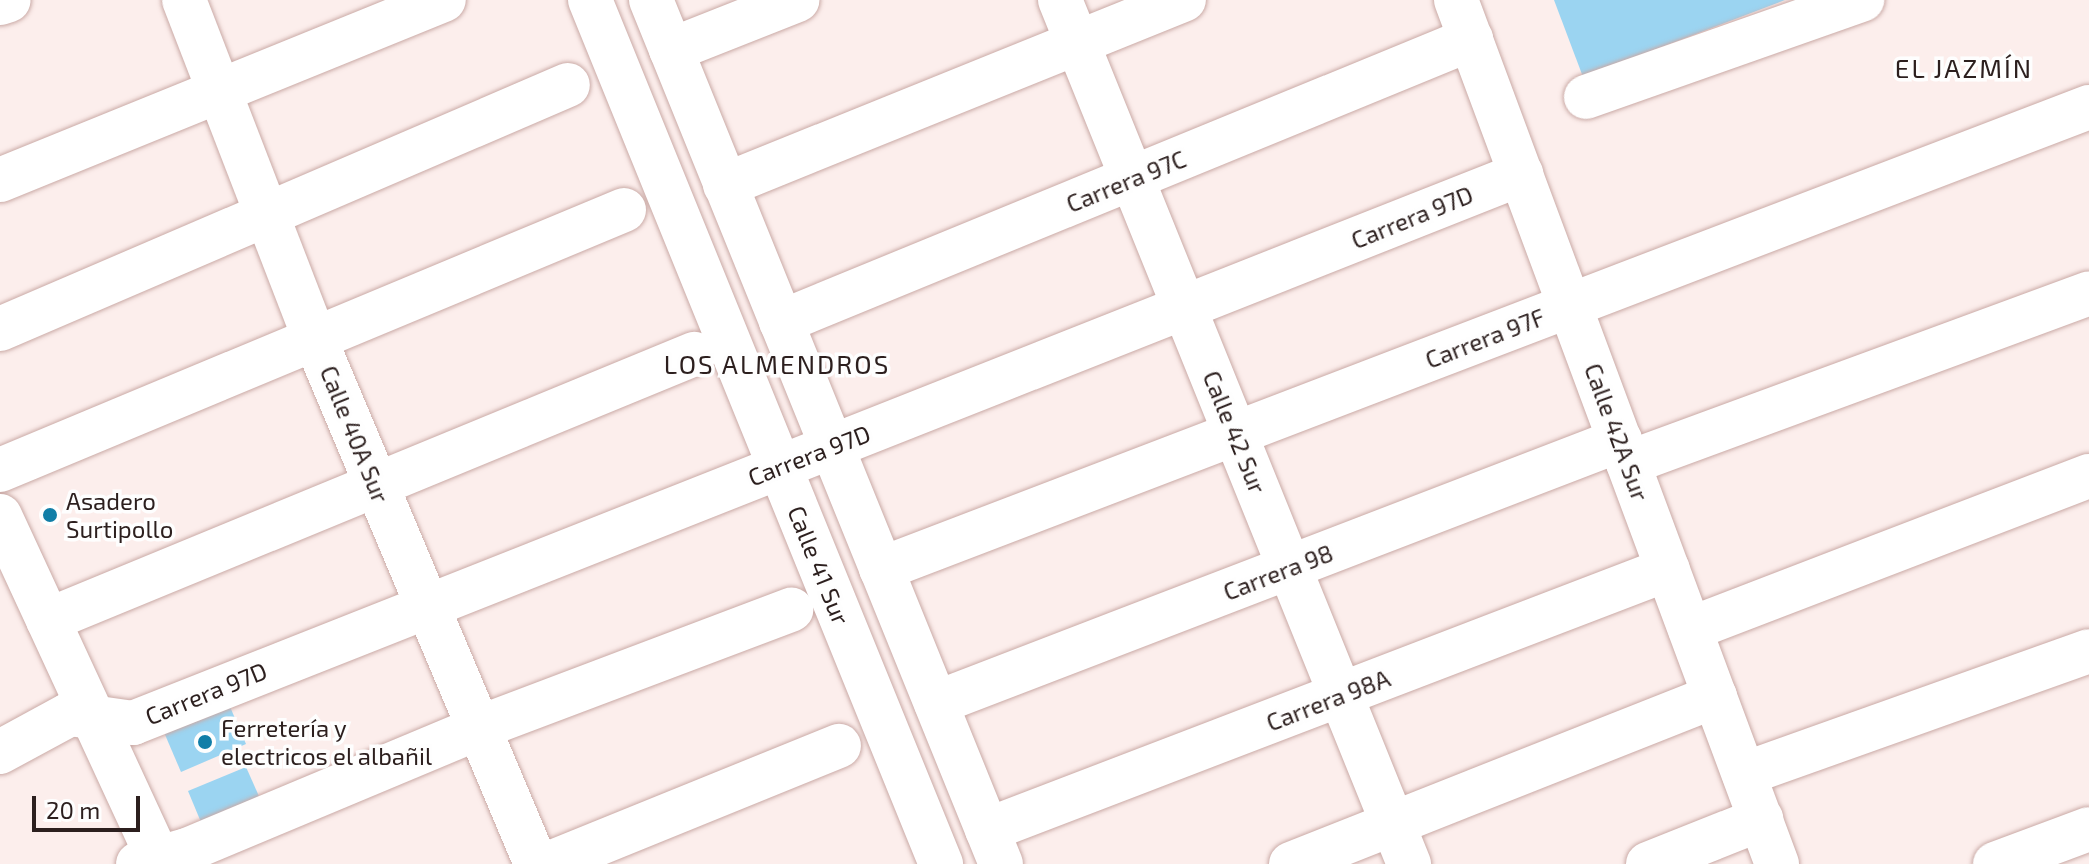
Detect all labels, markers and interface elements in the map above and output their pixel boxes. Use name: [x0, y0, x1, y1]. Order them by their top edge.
district label: EL JAZMÍN: [1894, 52, 2034, 84]
street label: Carrera 97C: [1062, 144, 1190, 218]
street label: Carrera 97D: [1347, 180, 1477, 254]
street label: Carrera 97F: [1421, 302, 1549, 374]
district label: LOS ALMENDROS: [663, 348, 891, 380]
street label: Calle 42A Sur: [1579, 359, 1655, 505]
street label: Calle 40A Sur: [314, 361, 396, 507]
street label: Calle 42 Sur: [1197, 366, 1273, 498]
street label: Carrera 97D: [744, 418, 874, 492]
place label: Asadero Surtipollo: [66, 487, 173, 543]
street label: Calle 41 Sur: [782, 501, 856, 629]
marker: Asadero Surtipollo: [41, 506, 59, 524]
street label: Carrera 98: [1219, 538, 1337, 606]
street label: Carrera 97D: [141, 656, 271, 730]
street label: Carrera 98A: [1262, 663, 1394, 737]
place label: Ferretería y electricos el albañil: [221, 714, 433, 770]
marker: Ferretería y electricos el albañil: [196, 733, 214, 751]
scale bar: [36, 780, 144, 830]
text: 20 m: [46, 795, 100, 824]

